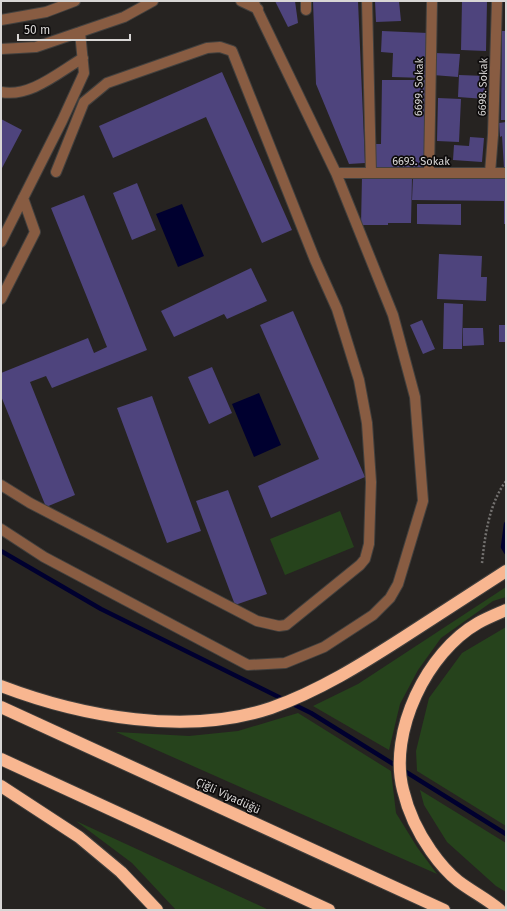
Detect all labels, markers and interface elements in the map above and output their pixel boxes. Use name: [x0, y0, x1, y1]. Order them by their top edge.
scale bar: [18, 16, 130, 42]
text: 50 m: [24, 23, 50, 37]
street label: 6699. Sokak: [412, 57, 426, 116]
street label: 6698. Sokak: [475, 57, 491, 116]
street label: 6693. Sokak: [392, 155, 450, 168]
street label: Çiğli Viyadüğü: [194, 775, 262, 817]

